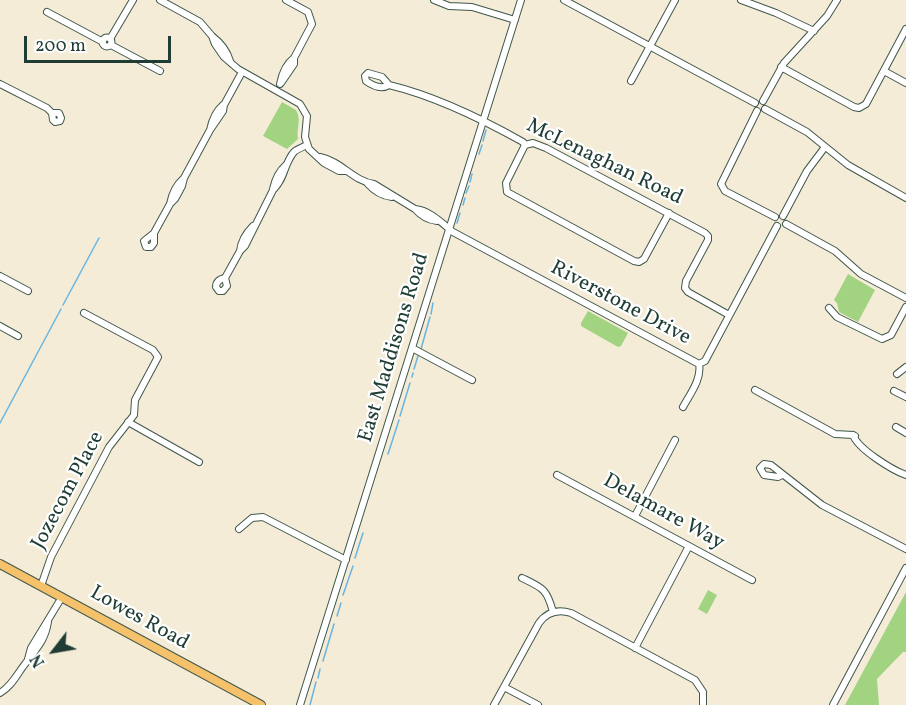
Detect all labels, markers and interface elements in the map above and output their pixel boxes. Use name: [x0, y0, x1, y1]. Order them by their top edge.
scale bar: [27, 24, 174, 62]
text: 200 m: [35, 34, 86, 59]
street label: McLenaghan Road: [522, 114, 686, 212]
street label: East Maddisons Road: [354, 250, 436, 446]
street label: Riverstone Drive: [545, 256, 695, 352]
street label: Jozecom Place: [27, 428, 111, 554]
street label: Delamare Way: [598, 469, 728, 557]
street label: Lowes Road: [85, 581, 193, 657]
north arrow: [24, 621, 84, 681]
text: N: [26, 650, 51, 671]

